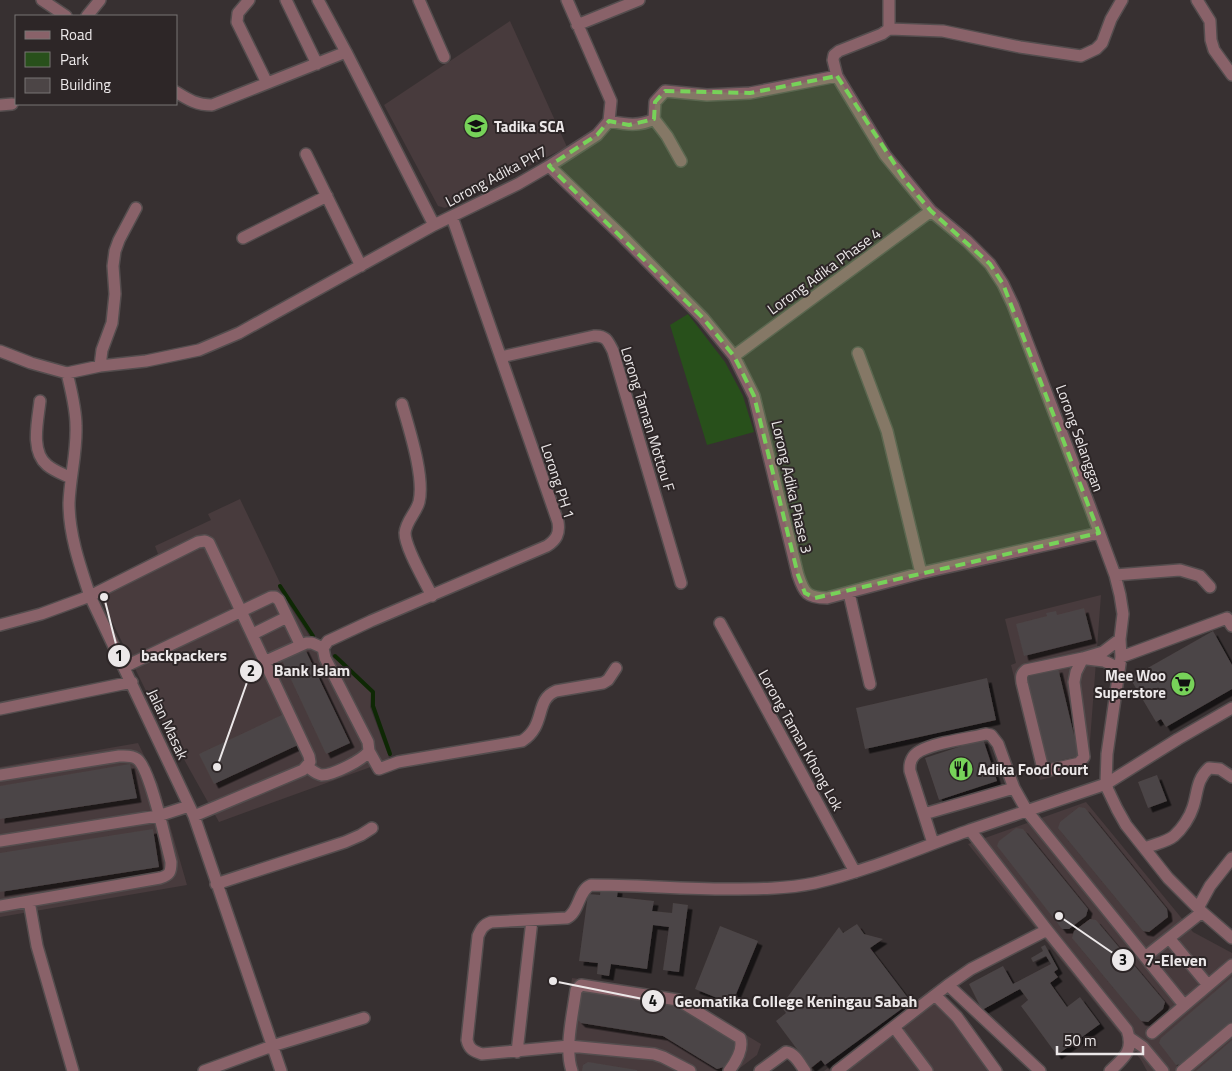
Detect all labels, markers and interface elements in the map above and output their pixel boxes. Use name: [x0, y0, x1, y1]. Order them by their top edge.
legend: [15, 15, 178, 105]
text: Road: [60, 23, 92, 46]
text: Park: [60, 48, 89, 71]
text: Building: [60, 73, 111, 96]
school or university icon: Tadika SCA: [463, 113, 489, 139]
place label: Tadika SCA: [494, 115, 565, 138]
street label: Lorong Adika PH7: [441, 139, 551, 213]
street label: Lorong Adika Phase 4: [762, 222, 886, 320]
street label: Lorong Taman Mottou F: [615, 344, 681, 494]
street label: Lorong Selanggan: [1050, 381, 1110, 495]
street label: Lorong Adika Phase 3: [766, 418, 818, 556]
street label: Lorong PH 1: [535, 440, 581, 522]
callout: backpackers: [106, 640, 237, 671]
text: backpackers: [141, 643, 227, 667]
text: 1: [115, 644, 123, 667]
callout: Bank Islam: [238, 655, 360, 686]
text: Bank Islam: [274, 658, 350, 682]
text: 2: [247, 659, 255, 682]
place label: Mee Woo Superstore: [1094, 664, 1166, 704]
street label: Lorong Taman Khong Lok: [753, 665, 849, 815]
supermarket icon: Mee Woo Superstore: [1170, 671, 1196, 697]
street label: Jalan Masak: [142, 685, 194, 763]
restaurant icon: Adika Food Court: [948, 756, 974, 782]
place label: Adika Food Court: [978, 758, 1089, 781]
callout: 7-Eleven: [1111, 945, 1217, 976]
text: 3: [1119, 948, 1127, 971]
text: 7-Eleven: [1145, 948, 1207, 972]
callout: Geomatika College Keningau Sabah: [640, 985, 928, 1016]
text: 4: [649, 989, 657, 1012]
text: Geomatika College Keningau Sabah: [675, 989, 917, 1013]
scale bar: [1057, 1024, 1143, 1056]
text: 50 m: [1064, 1029, 1097, 1052]

